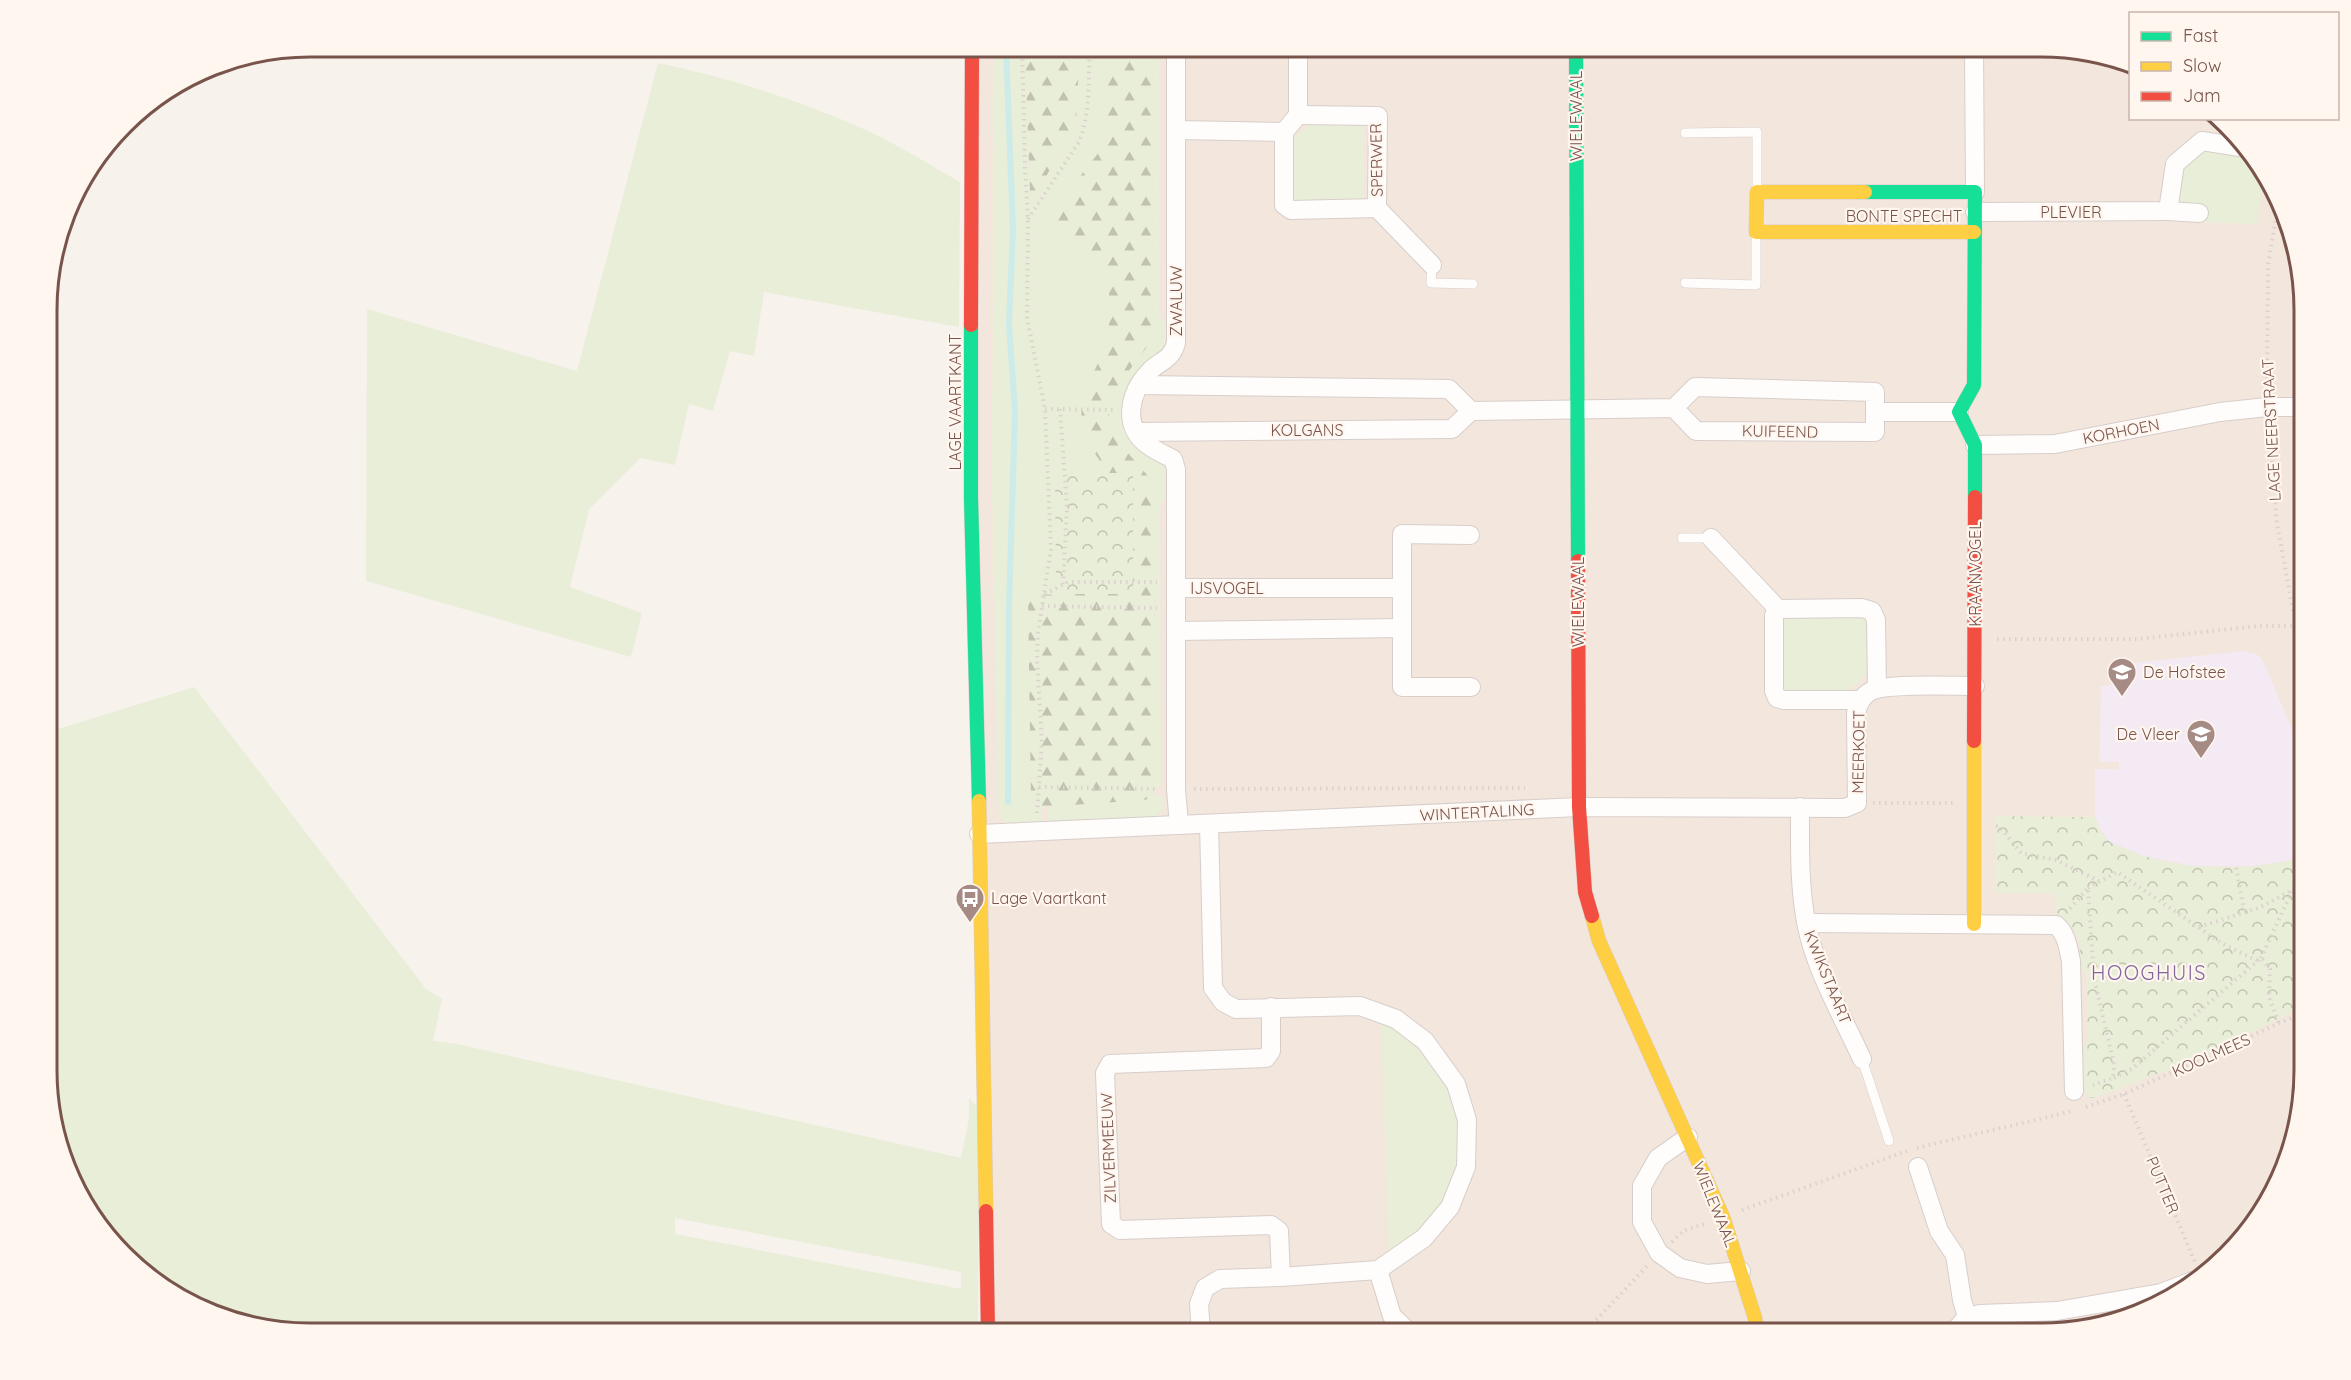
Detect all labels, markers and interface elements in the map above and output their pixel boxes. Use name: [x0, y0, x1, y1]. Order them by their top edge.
legend: [2129, 12, 2339, 120]
text: Fast: [2183, 24, 2218, 47]
text: Slow: [2183, 54, 2221, 77]
street label: WIELEWAAL: [1566, 70, 1586, 161]
text: Jam: [2183, 84, 2221, 107]
street label: SPERWER: [1365, 123, 1387, 197]
street label: PLEVIER: [2040, 202, 2102, 222]
street label: BONTE SPECHT: [1846, 206, 1963, 226]
street label: ZWALUW: [1166, 266, 1186, 336]
street label: LAGE VAARTKANT: [945, 333, 965, 470]
street label: LAGE NEERSTRAAT: [2257, 358, 2285, 502]
street label: KORHOEN: [2081, 414, 2161, 448]
street label: KOLGANS: [1270, 420, 1344, 440]
street label: KUIFEEND: [1742, 420, 1818, 442]
street label: KRAANVOGEL: [1965, 521, 1985, 627]
street label: WIELEWAAL: [1568, 556, 1588, 647]
street label: IJSVOGEL: [1190, 578, 1264, 598]
school or university icon: De Hofstee: [2106, 656, 2138, 698]
place label: De Hofstee: [2143, 662, 2226, 682]
street label: MEERKOET: [1847, 710, 1869, 794]
school or university icon: De Vleer: [2185, 718, 2217, 760]
place label: De Vleer: [2117, 724, 2180, 744]
street label: WINTERTALING: [1419, 799, 1535, 825]
bus stop icon: Lage Vaartkant: [954, 882, 986, 924]
place label: Lage Vaartkant: [991, 888, 1107, 908]
street label: KWIKSTAART: [1800, 927, 1856, 1027]
district label: HOOGHUIS: [2091, 960, 2207, 985]
street label: KOOLMEES: [2169, 1029, 2253, 1081]
street label: ZILVERMEEUW: [1096, 1092, 1120, 1204]
street label: PUTTER: [2142, 1153, 2184, 1217]
street label: WIELEWAAL: [1689, 1158, 1741, 1250]

